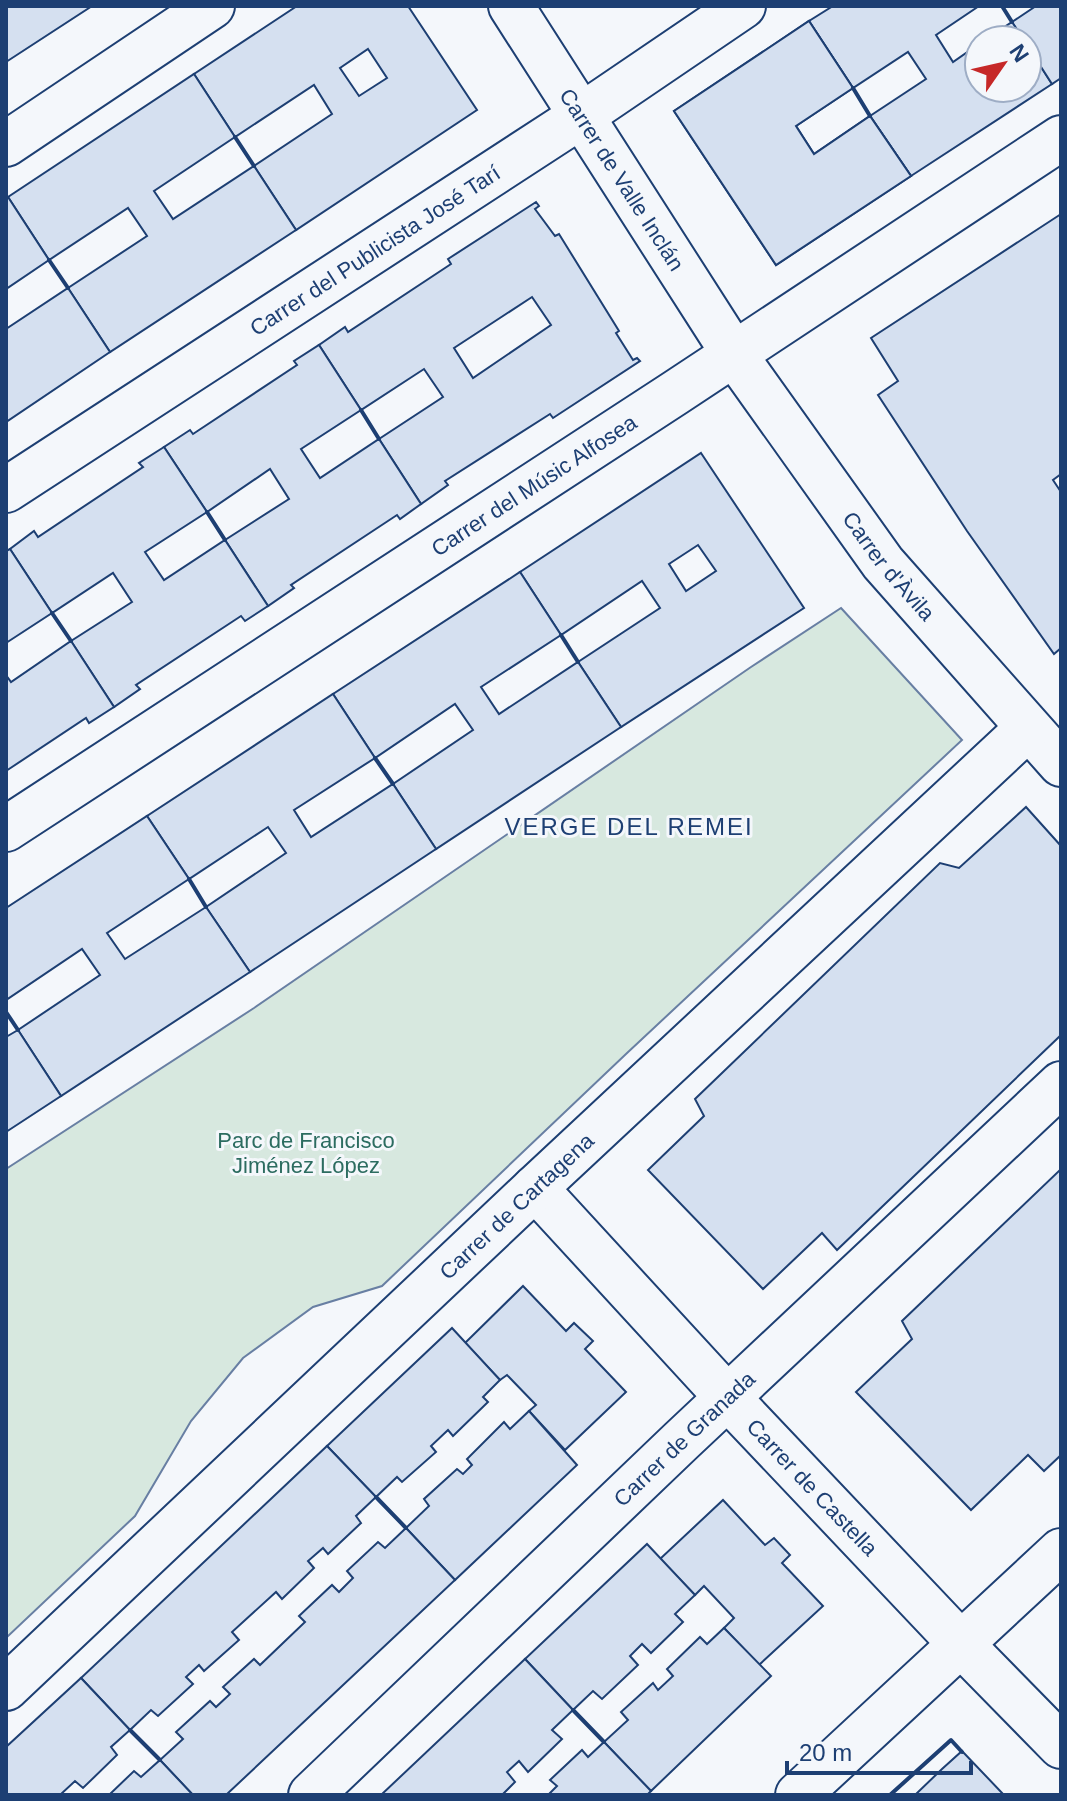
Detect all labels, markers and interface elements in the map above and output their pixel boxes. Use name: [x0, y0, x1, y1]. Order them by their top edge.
north arrow: [963, 24, 1043, 104]
text: N: [1004, 40, 1034, 67]
street label: Carrer de Valle Inclán: [555, 84, 690, 275]
street label: Carrer del Publicista José Tarí: [245, 160, 505, 341]
street label: Carrer del Músic Alfosea: [427, 409, 642, 561]
street label: Carrer d'Àvila: [838, 507, 941, 626]
district label: VERGE DEL REMEI: [504, 813, 754, 840]
street label: Carrer de Cartagena: [434, 1127, 599, 1284]
park label: Parc de Francisco Jiménez López: [217, 1128, 395, 1178]
street label: Carrer de Granada: [608, 1365, 760, 1511]
street label: Carrer de Castella: [742, 1414, 883, 1561]
scale bar: [787, 1725, 971, 1775]
text: 20 m: [799, 1739, 852, 1766]

